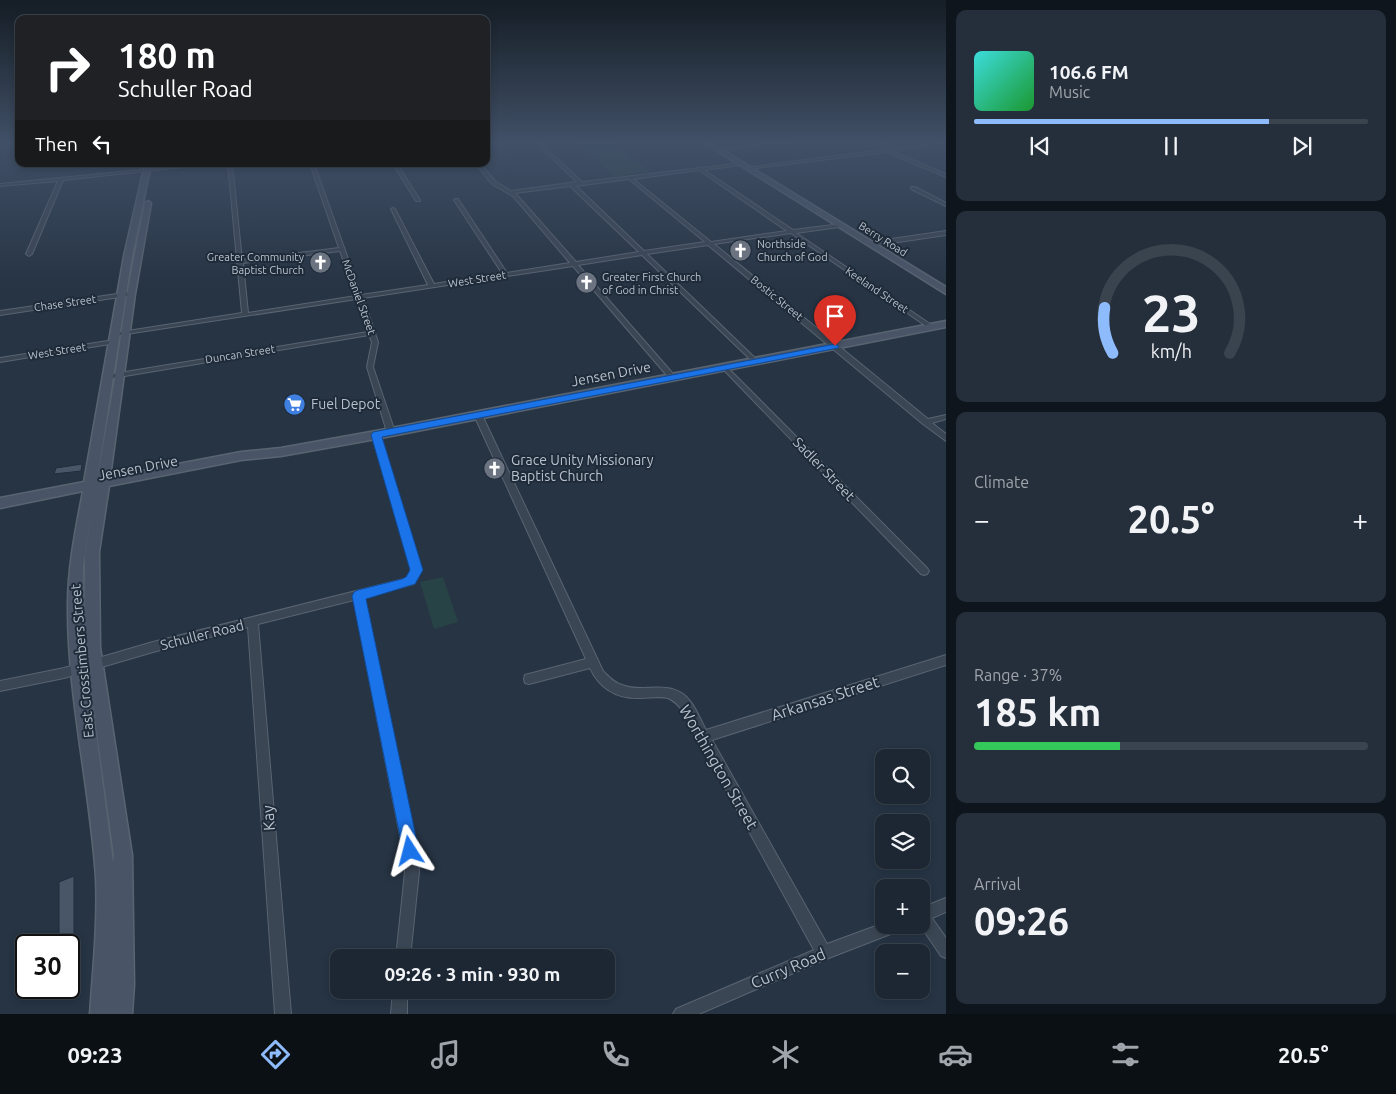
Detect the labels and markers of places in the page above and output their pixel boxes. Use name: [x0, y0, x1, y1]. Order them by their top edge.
church icon: Northside Church of God: [729, 238, 753, 262]
place label: Northside Church of God: [757, 238, 828, 263]
place label: Greater Community Baptist Church: [207, 251, 305, 276]
church icon: Greater Community Baptist Church: [308, 251, 332, 275]
church icon: Greater First Church of God in Christ: [574, 271, 598, 295]
place label: Greater First Church of God in Christ: [602, 271, 701, 296]
pin: [814, 295, 856, 346]
supermarket icon: Fuel Depot: [283, 392, 307, 416]
place label: Fuel Depot: [311, 396, 381, 412]
place label: Grace Unity Missionary Baptist Church: [511, 452, 654, 484]
church icon: Grace Unity Missionary Baptist Church: [483, 456, 507, 480]

